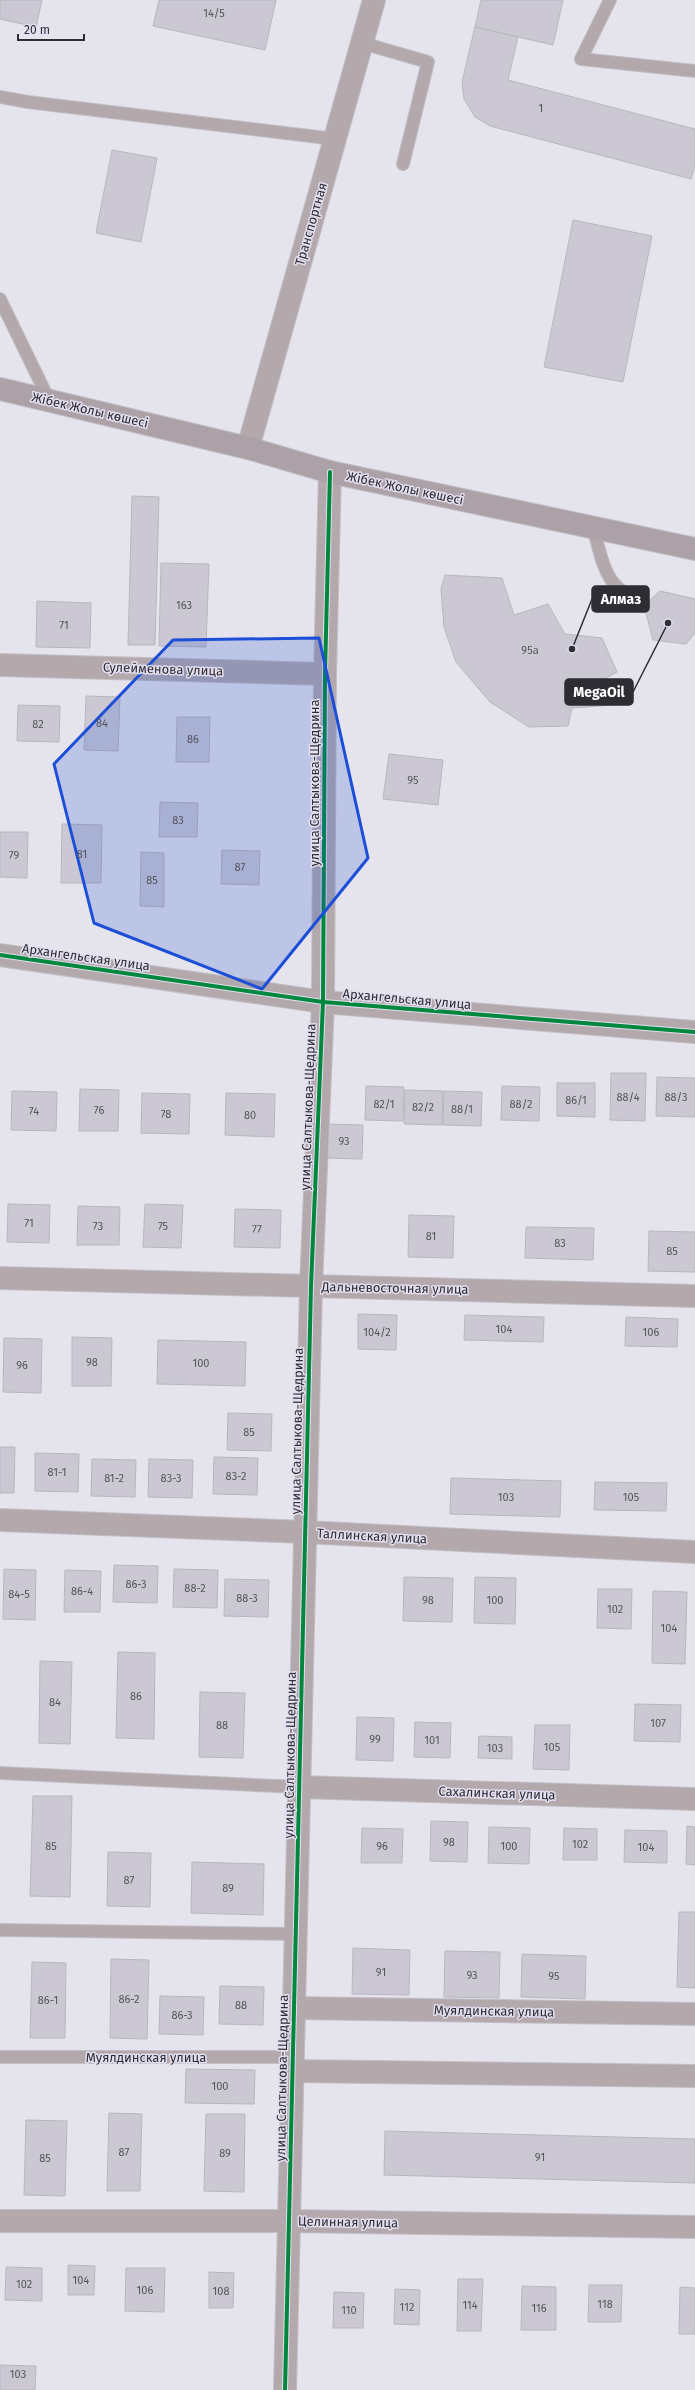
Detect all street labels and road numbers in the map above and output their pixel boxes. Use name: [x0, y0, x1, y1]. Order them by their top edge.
street label: Транспортная: [292, 181, 330, 267]
street label: Жібек Жолы көшесі: [30, 389, 150, 431]
street label: Жібек Жолы көшесі: [345, 468, 465, 508]
street label: Сулейменова улица: [103, 659, 223, 679]
street label: улица Салтыкова-Щедрина: [307, 700, 322, 866]
street label: Архангельская улица: [21, 941, 151, 973]
street label: Архангельская улица: [342, 986, 472, 1012]
street label: улица Салтыкова-Щедрина: [298, 1023, 318, 1191]
street label: Дальневосточная улица: [320, 1279, 469, 1297]
street label: улица Салтыкова-Щедрина: [288, 1347, 306, 1515]
street label: Таллинская улица: [317, 1526, 427, 1546]
street label: улица Салтыкова-Щедрина: [281, 1671, 299, 1839]
street label: Сахалинская улица: [438, 1783, 556, 1803]
street label: улица Салтыкова-Щедрина: [273, 1994, 291, 2162]
street label: Муялдинская улица: [434, 2002, 554, 2020]
street label: Муялдинская улица: [86, 2050, 206, 2065]
street label: Целинная улица: [298, 2214, 398, 2230]

